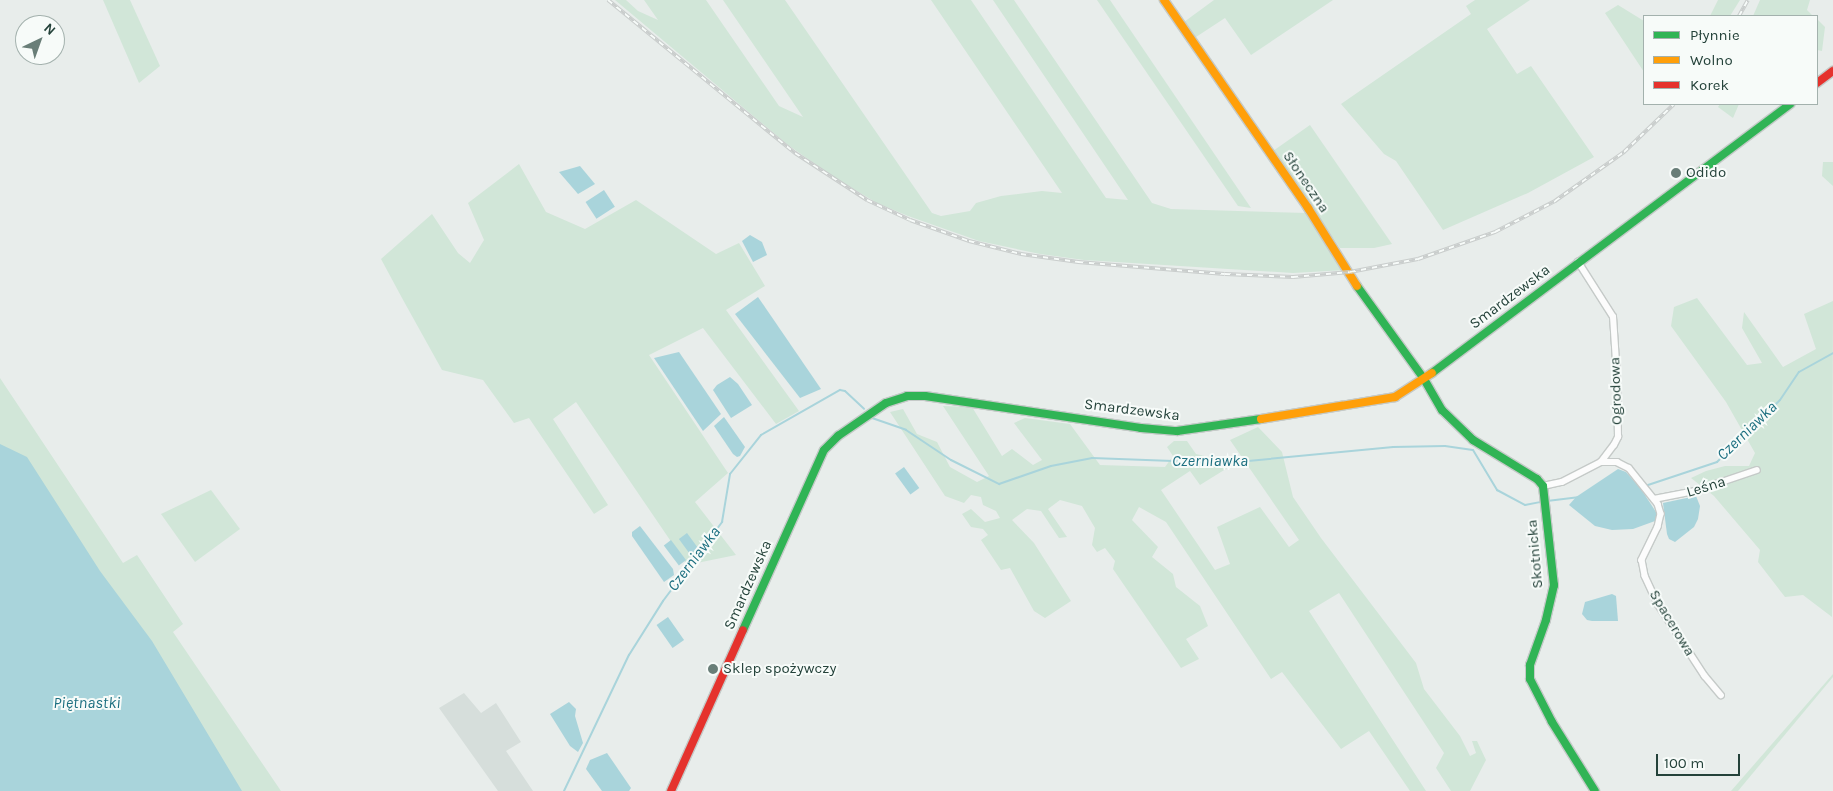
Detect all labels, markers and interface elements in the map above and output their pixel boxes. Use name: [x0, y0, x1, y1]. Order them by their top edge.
north arrow: [15, 15, 65, 65]
legend: [1643, 15, 1818, 105]
text: N: [40, 20, 59, 39]
text: Płynnie: [1690, 26, 1740, 44]
text: Wolno: [1690, 51, 1733, 69]
text: Korek: [1690, 76, 1729, 94]
street label: Słoneczna: [1279, 148, 1333, 216]
place label: Odido: [1686, 164, 1726, 182]
marker: Odido: [1670, 167, 1682, 179]
street label: Smardzewska: [1466, 261, 1554, 333]
street label: Ogrodowa: [1606, 357, 1626, 425]
street label: Smardzewska: [1083, 395, 1181, 425]
water label: Czerniawka: [1713, 398, 1781, 464]
water label: Czerniawka: [1172, 451, 1248, 471]
street label: Leśna: [1684, 473, 1728, 501]
street label: Skotnicka: [1523, 519, 1547, 589]
water label: Czerniawka: [663, 523, 725, 595]
street label: Smardzewska: [720, 538, 776, 632]
street label: Spacerowa: [1645, 587, 1699, 659]
place label: Sklep spożywczy: [723, 660, 836, 678]
marker: Sklep spożywczy: [707, 663, 719, 675]
water label: Piętnastki: [53, 693, 121, 713]
scale bar: [1658, 744, 1742, 776]
text: 100 m: [1664, 754, 1704, 772]

